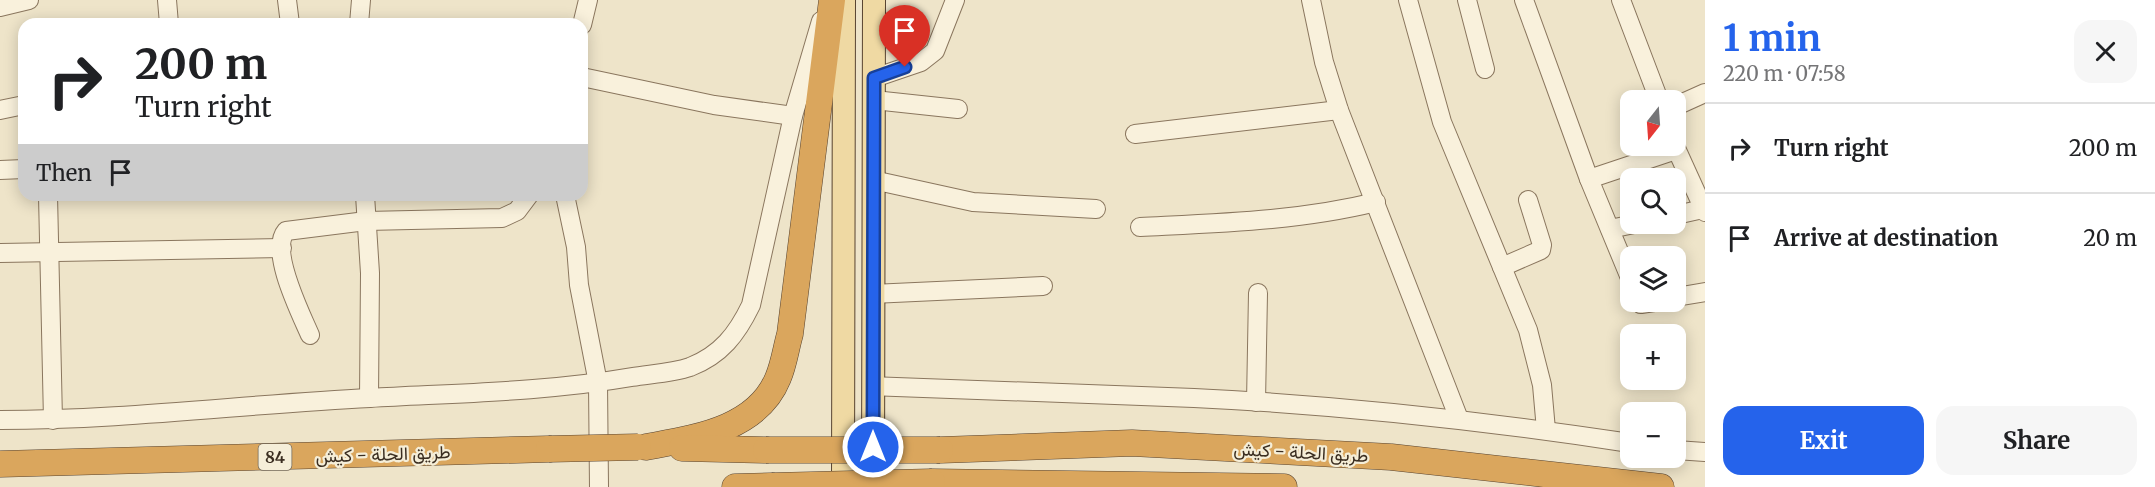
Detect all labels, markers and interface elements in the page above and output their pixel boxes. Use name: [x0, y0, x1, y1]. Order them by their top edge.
pin: [879, 5, 930, 67]
icon: arrive: [888, 14, 921, 47]
text: 1 min: [1723, 16, 1821, 61]
button: close: [2074, 20, 2137, 83]
text: 200 m: [135, 38, 267, 90]
icon: right: [36, 42, 114, 120]
text: 220 m · 07:58: [1723, 61, 1846, 86]
text: Turn right: [135, 90, 272, 124]
north arrow: [1620, 90, 1686, 156]
map controls: [1620, 90, 1686, 468]
icon: right: [1723, 132, 1756, 165]
text: Turn right: [1774, 134, 1888, 162]
text: 200 m: [2069, 134, 2137, 162]
icon: arrive: [104, 156, 137, 189]
text: Then: [36, 159, 92, 187]
button: search: [1620, 168, 1686, 234]
icon: arrive: [1723, 222, 1756, 255]
text: Arrive at destination: [1774, 224, 1998, 252]
text: 20 m: [2083, 224, 2137, 252]
button: layers: [1620, 246, 1686, 312]
button: +: [1620, 324, 1686, 390]
button: −: [1620, 402, 1686, 468]
button: Exit: [1723, 406, 1924, 475]
button: Share: [1936, 406, 2137, 475]
position arrow: [841, 415, 905, 479]
street label: طريق الحلة - كيش: [1233, 437, 1369, 467]
street label: طريق الحلة - كيش: [315, 440, 451, 468]
road number: 84: [258, 444, 292, 470]

